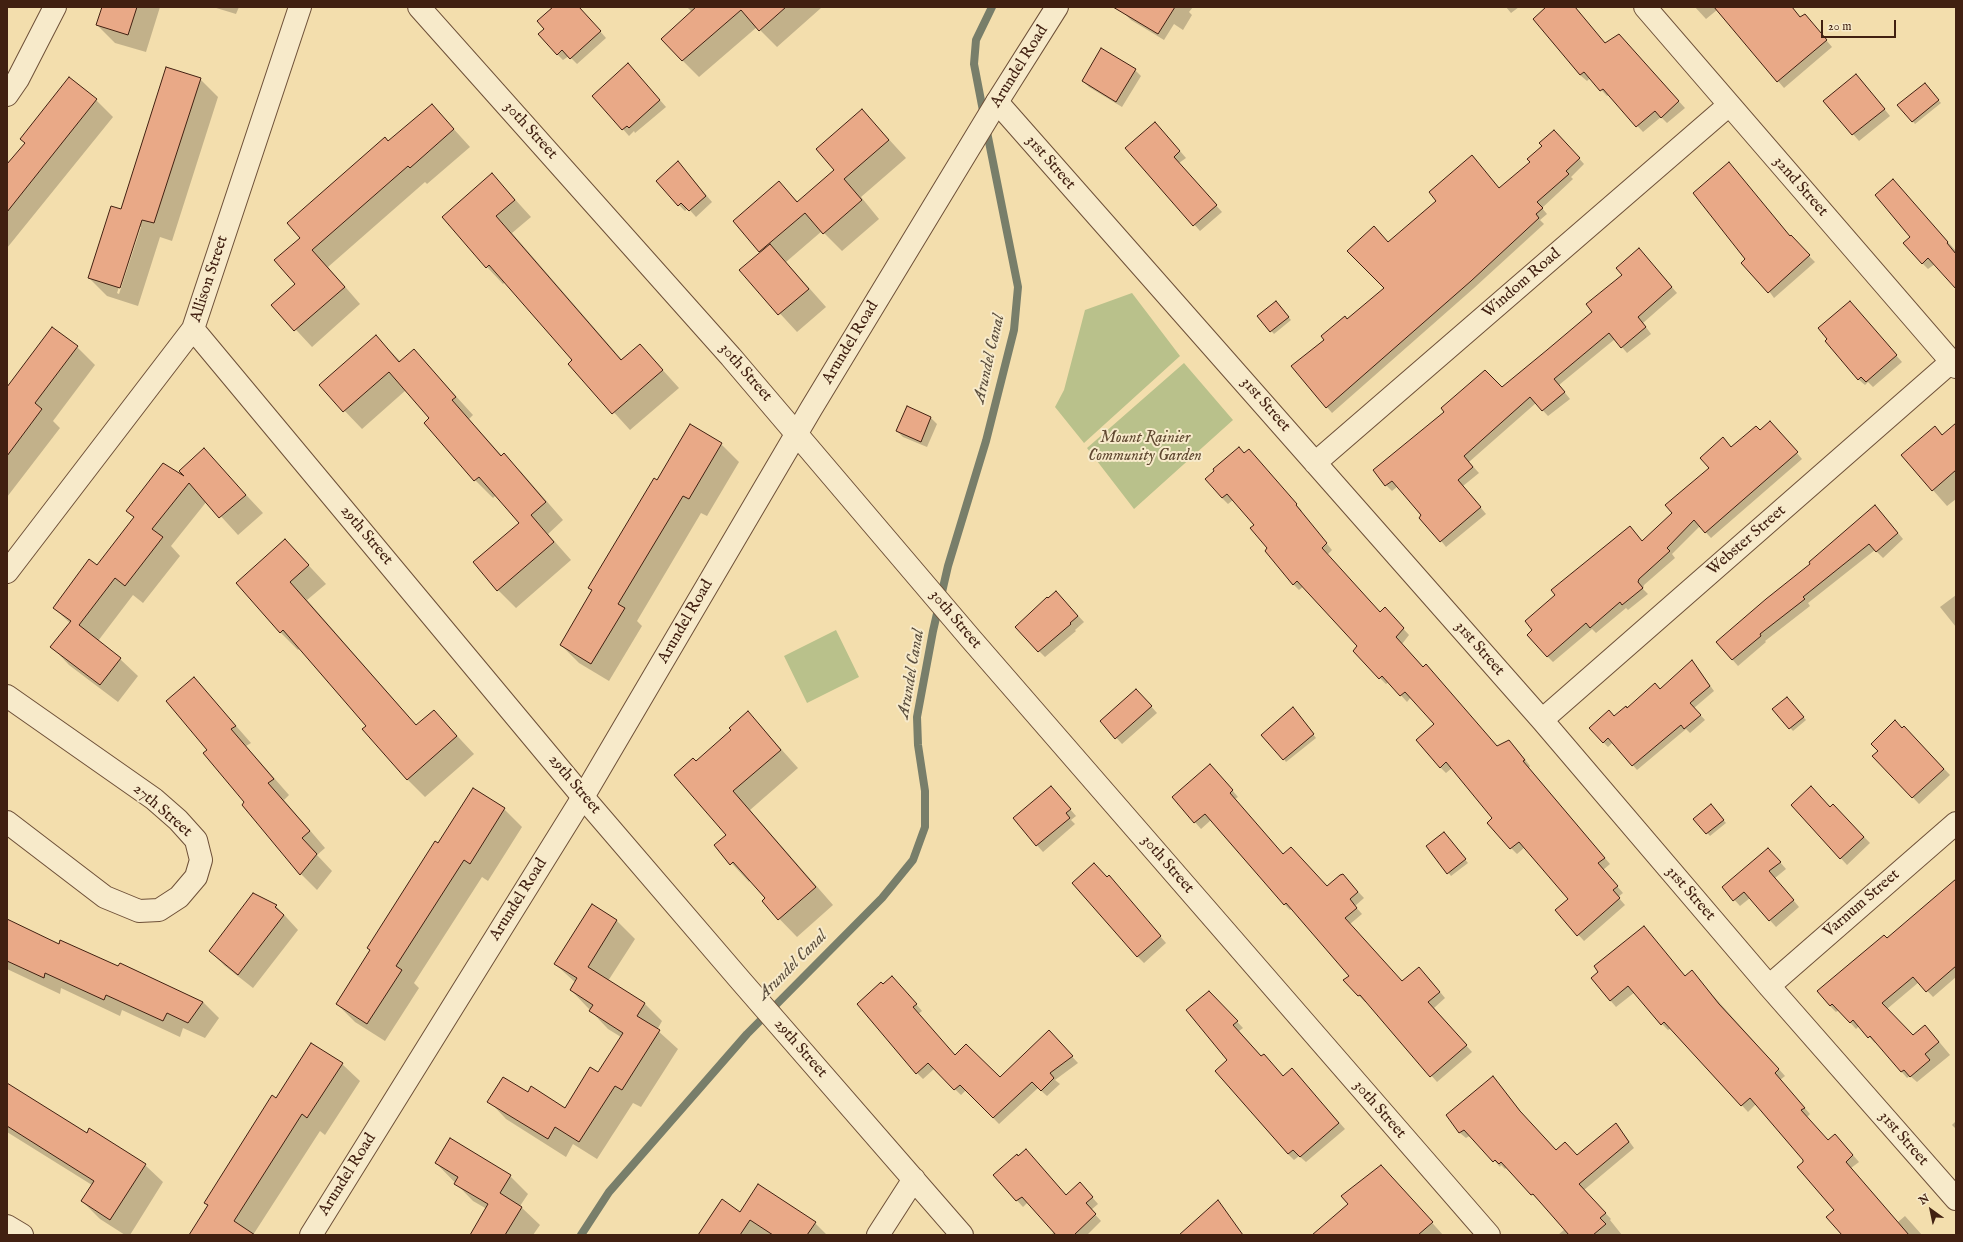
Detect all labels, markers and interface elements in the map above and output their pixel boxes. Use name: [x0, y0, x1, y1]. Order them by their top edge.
scale bar: [1823, 12, 1898, 38]
text: 20 m: [1828, 19, 1851, 34]
street label: Arundel Road: [987, 22, 1053, 112]
street label: 30th Street: [499, 98, 561, 164]
street label: 31st Street: [1021, 132, 1079, 194]
street label: 32nd Street: [1769, 153, 1831, 221]
street label: Allison Street: [187, 233, 233, 325]
street label: Windom Road: [1479, 245, 1565, 323]
street label: Arundel Road: [819, 298, 883, 388]
water label: Arundel Canal: [970, 313, 1010, 405]
street label: 30th Street: [714, 340, 776, 406]
street label: 31st Street: [1236, 374, 1294, 436]
park label: Mount Rainier Community Garden: [1088, 429, 1202, 467]
street label: 29th Street: [336, 502, 396, 570]
street label: Webster Street: [1704, 502, 1790, 580]
street label: Arundel Road: [654, 577, 718, 667]
street label: 30th Street: [925, 587, 985, 653]
street label: 31st Street: [1450, 618, 1508, 680]
water label: Arundel Canal: [894, 628, 930, 720]
street label: 29th Street: [544, 751, 604, 819]
street label: 27th Street: [129, 780, 195, 842]
street label: 30th Street: [1136, 832, 1198, 898]
street label: Arundel Road: [486, 855, 552, 945]
street label: 31st Street: [1661, 863, 1719, 925]
street label: Varnum Street: [1820, 866, 1904, 942]
water label: Arundel Canal: [754, 927, 832, 1005]
street label: 29th Street: [769, 1016, 831, 1082]
street label: 30th Street: [1348, 1077, 1410, 1143]
street label: 31st Street: [1874, 1108, 1932, 1170]
street label: Arundel Road: [315, 1130, 381, 1220]
north arrow: [1911, 1190, 1951, 1230]
text: N: [1917, 1191, 1932, 1208]

